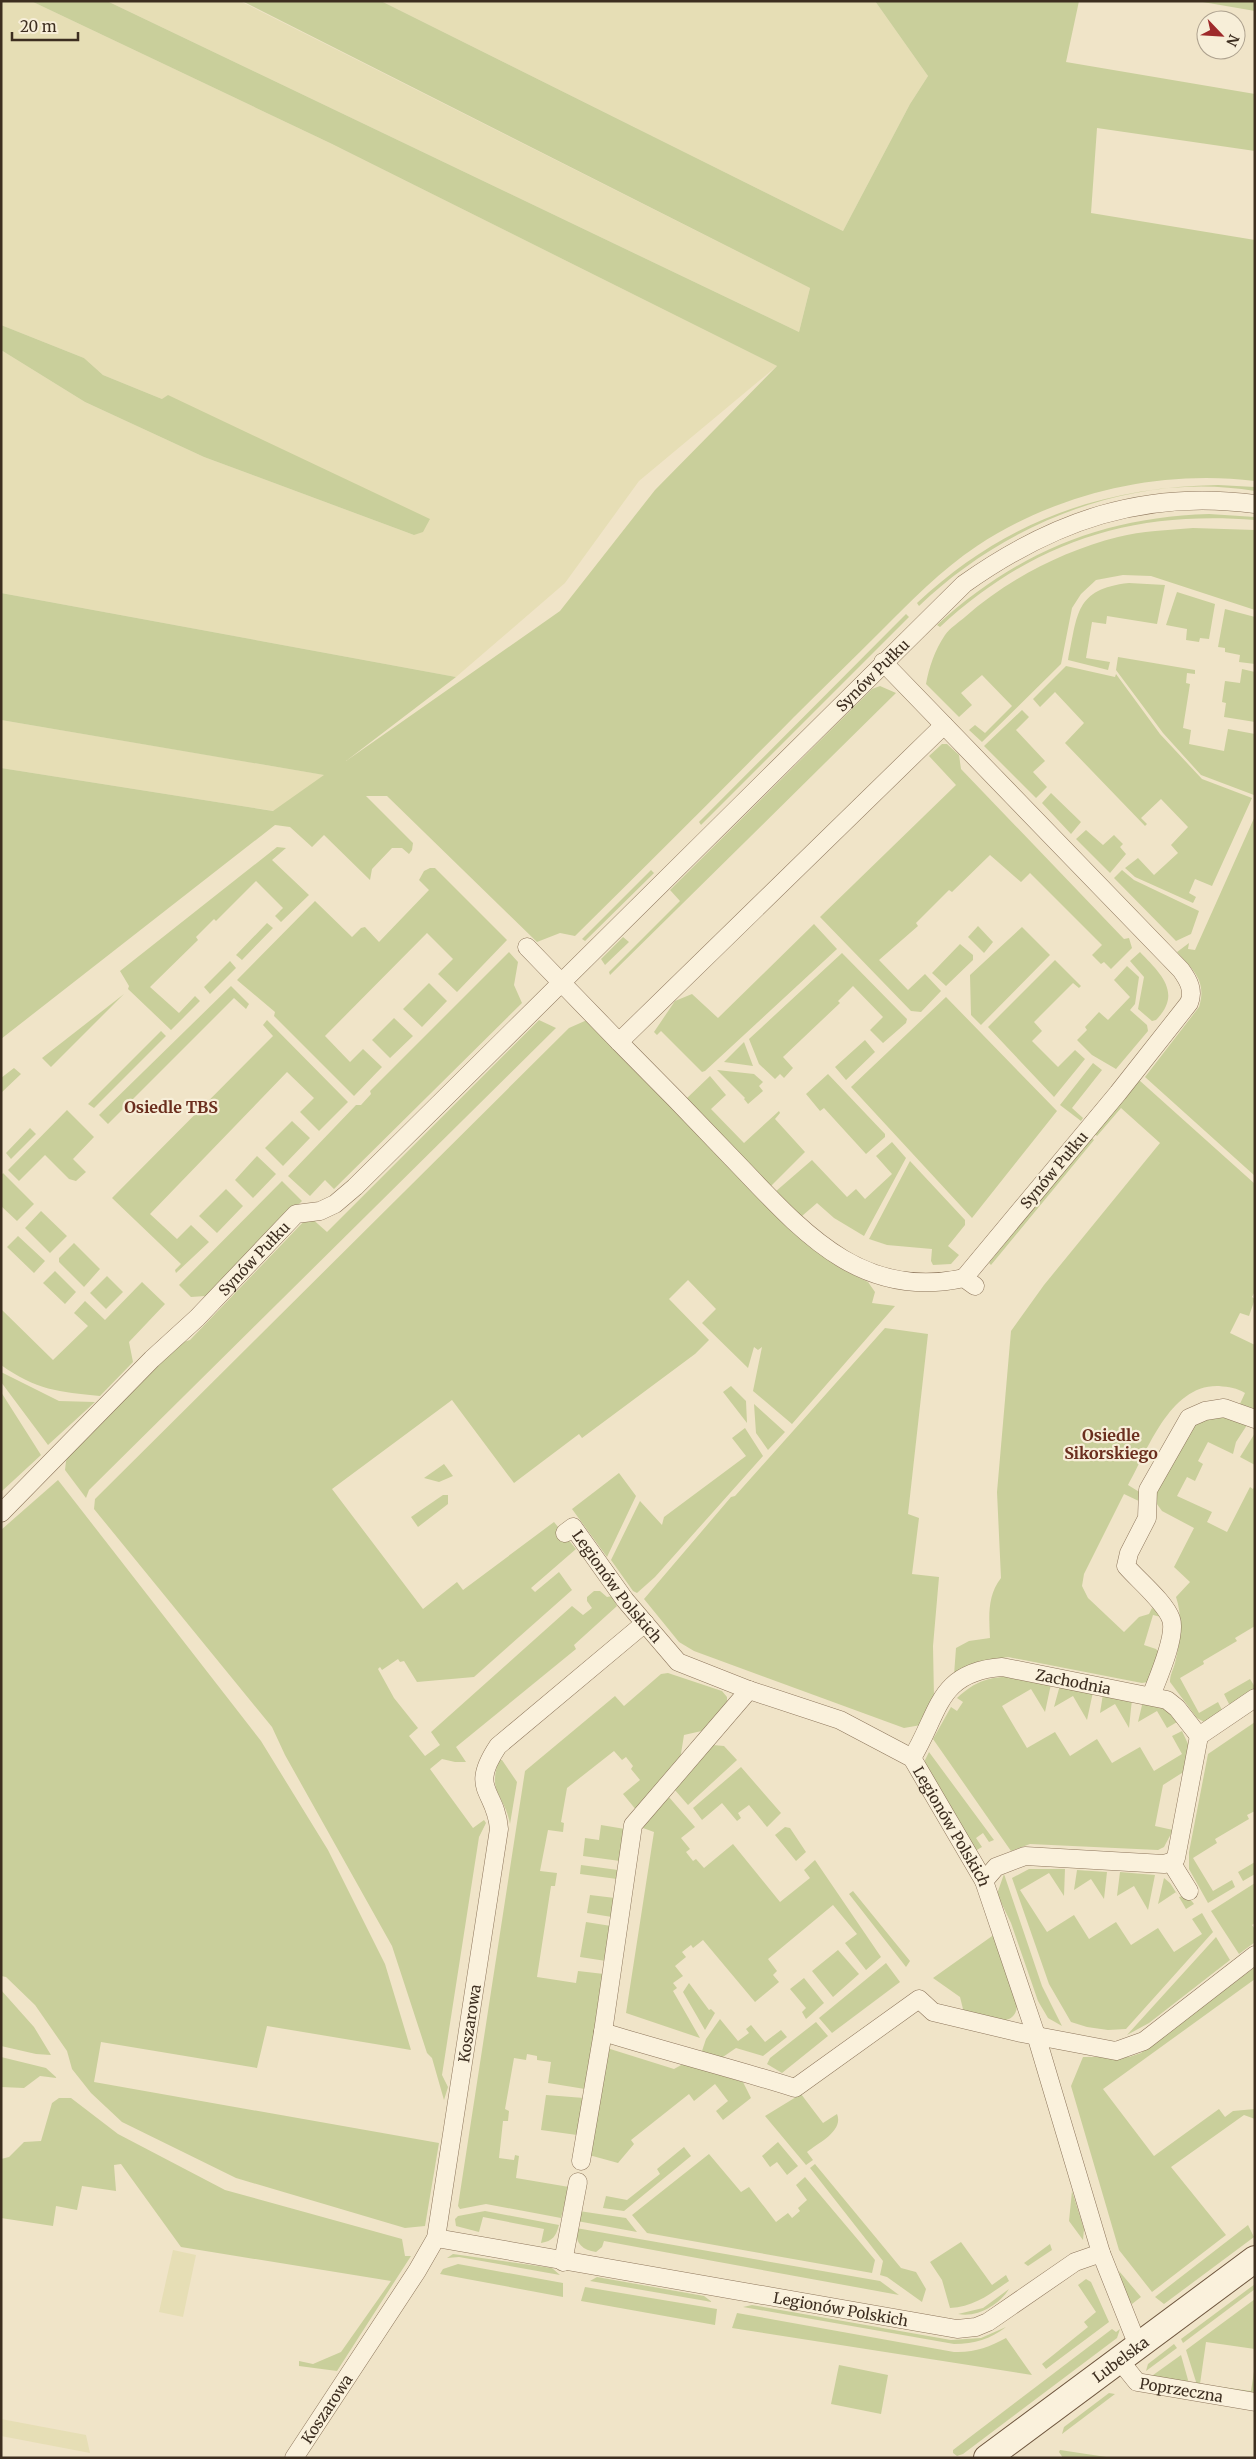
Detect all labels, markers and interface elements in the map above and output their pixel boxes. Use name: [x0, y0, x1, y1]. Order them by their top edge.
scale bar: [12, 10, 79, 42]
north arrow: [1196, 10, 1246, 60]
text: 20 m: [20, 17, 57, 36]
text: N: [1222, 32, 1243, 49]
street label: Synów Pułku: [832, 635, 913, 715]
district label: Osiedle TBS: [124, 1097, 218, 1117]
street label: Synów Pułku: [1016, 1127, 1092, 1213]
street label: Synów Pułku: [214, 1217, 294, 1299]
district label: Osiedle Sikorskiego: [1064, 1425, 1158, 1463]
street label: Legionów Polskich: [569, 1526, 667, 1646]
street label: Zachodnia: [1034, 1664, 1113, 1698]
street label: Legionów Polskich: [909, 1763, 995, 1889]
street label: Koszarowa: [454, 1983, 484, 2064]
street label: Legionów Polskich: [772, 2288, 910, 2330]
street label: Lubelska: [1089, 2332, 1152, 2386]
street label: Koszarowa: [297, 2371, 356, 2447]
street label: Poprzeczna: [1138, 2373, 1224, 2406]

